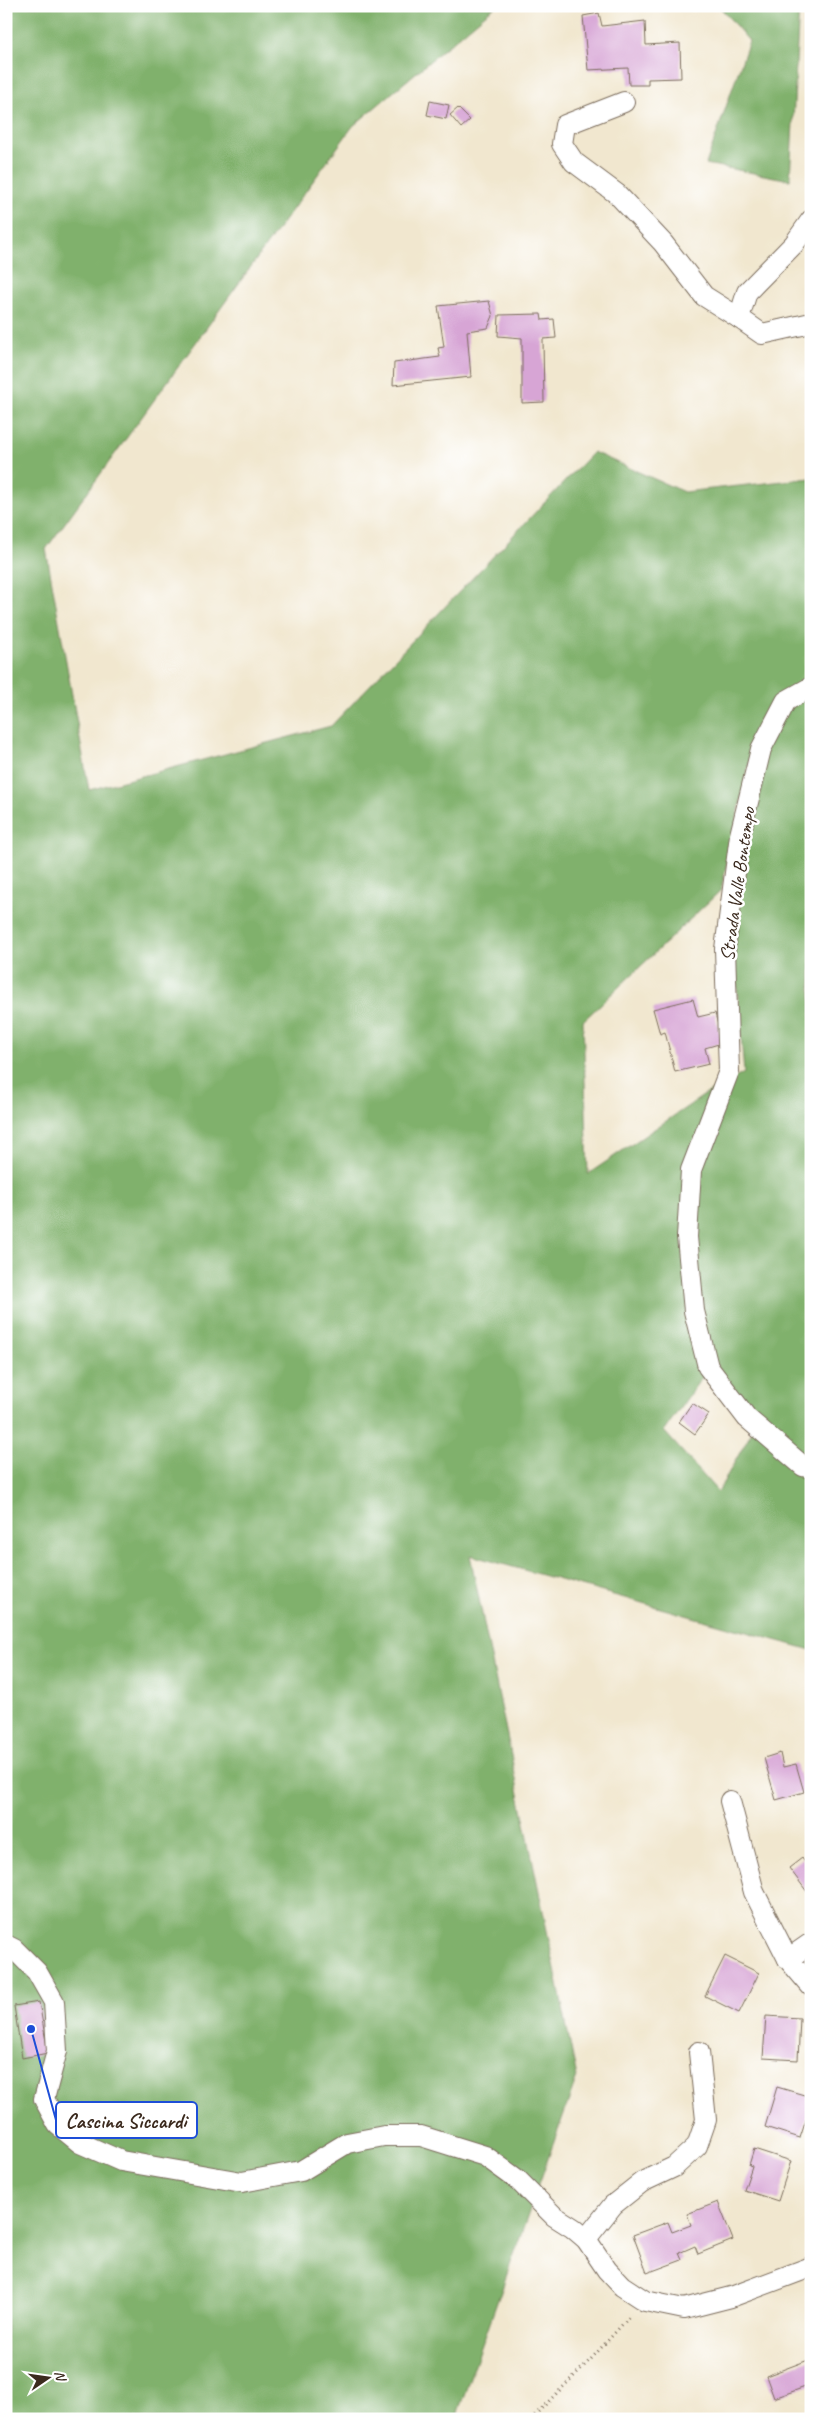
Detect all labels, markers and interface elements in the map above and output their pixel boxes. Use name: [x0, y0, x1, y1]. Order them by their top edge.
street label: Strada Valle Bontempo: [714, 805, 761, 963]
callout: Cascina Siccardi: [56, 2102, 197, 2138]
text: Cascina Siccardi: [66, 2108, 189, 2134]
north arrow: [22, 2352, 72, 2402]
text: N: [51, 2369, 70, 2384]

